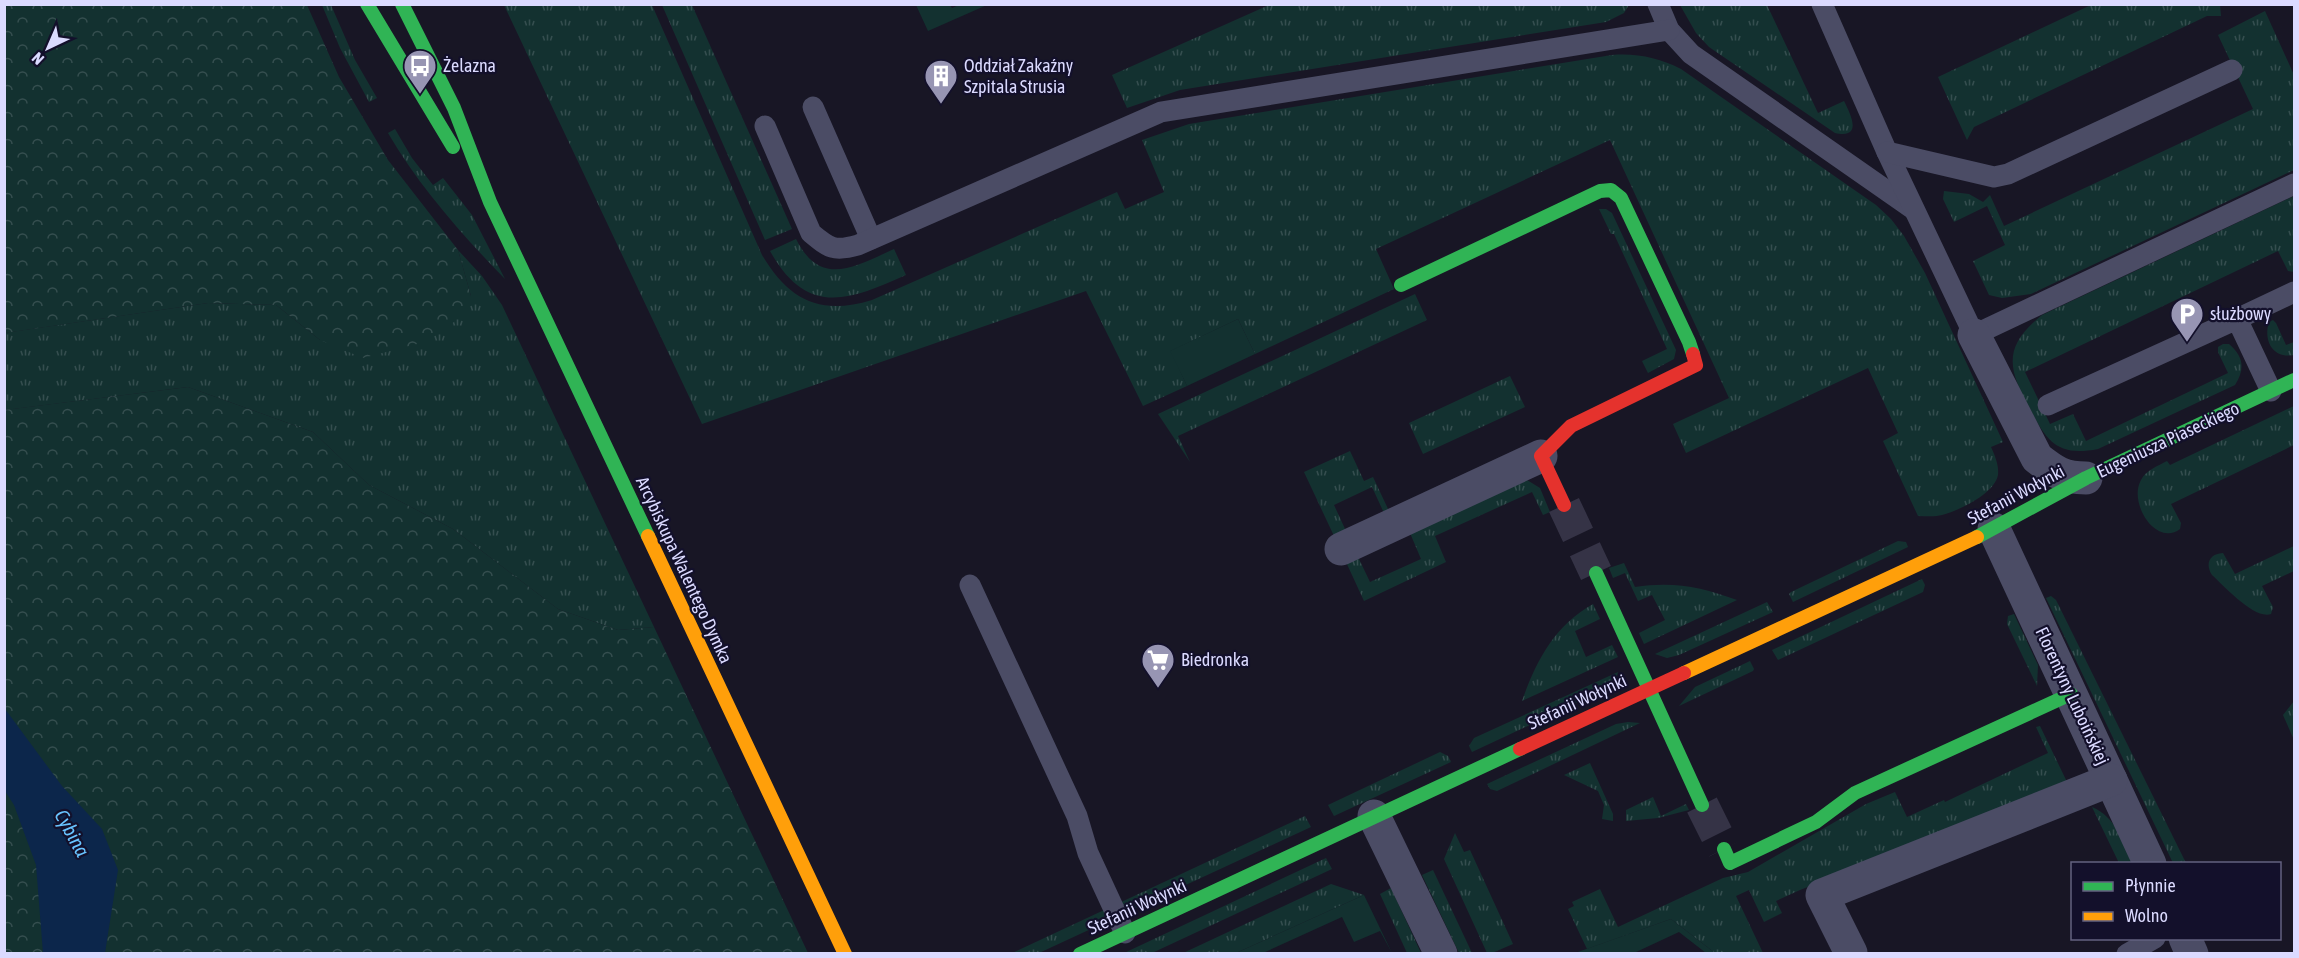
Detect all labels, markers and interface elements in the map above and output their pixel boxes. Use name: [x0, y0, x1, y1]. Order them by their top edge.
north arrow: [18, 18, 78, 78]
bus stop icon: Żelazna: [402, 48, 438, 95]
text: N: [28, 49, 47, 69]
place label: Żelazna: [443, 55, 496, 76]
place label: Oddział Zakaźny Szpitala Strusia: [964, 55, 1073, 97]
building icon: Oddział Zakaźny Szpitala Strusia: [923, 58, 959, 105]
parking icon: służbowy: [2169, 296, 2205, 343]
place label: służbowy: [2210, 303, 2271, 324]
street label: Eugeniusza Piaseckiego: [2093, 397, 2242, 482]
street label: Stefanii Wołynki: [1964, 460, 2068, 529]
street label: Arcybiskupa Walentego Dymka: [632, 473, 737, 667]
street label: Florentyny Luboińskiej: [2031, 624, 2114, 768]
supermarket icon: Biedronka: [1140, 642, 1176, 689]
place label: Biedronka: [1181, 649, 1249, 670]
street label: Stefanii Wołynki: [1524, 669, 1630, 734]
water label: Cybina: [50, 805, 95, 860]
legend: [2071, 862, 2281, 940]
street label: Stefanii Wołynki: [1084, 874, 1190, 939]
text: Płynnie: [2125, 875, 2176, 896]
text: Wolno: [2125, 905, 2168, 926]

